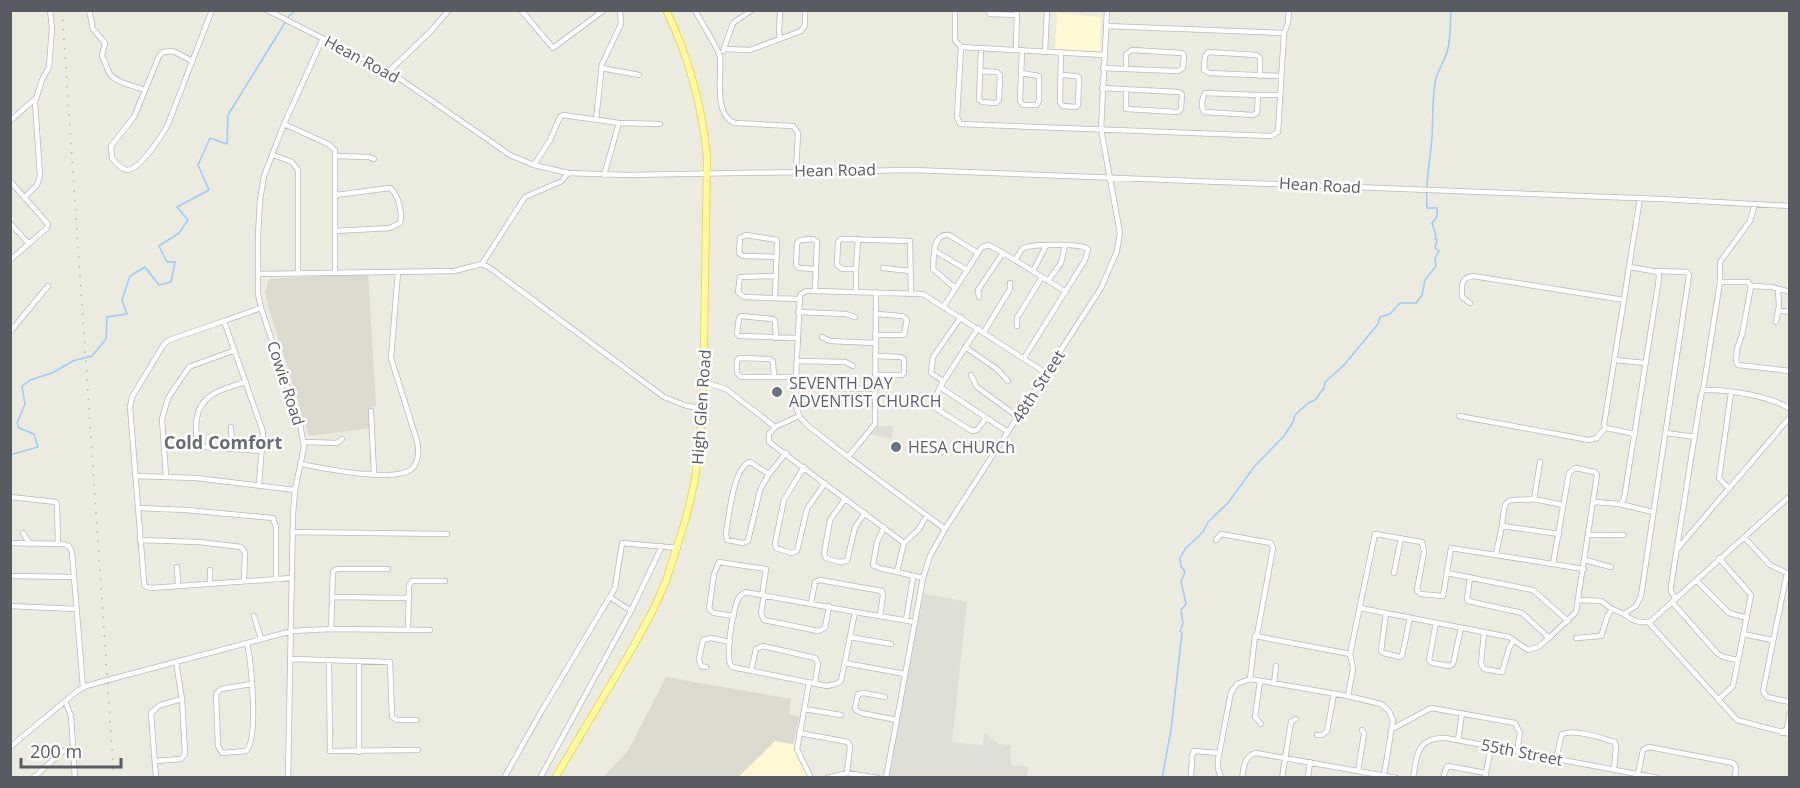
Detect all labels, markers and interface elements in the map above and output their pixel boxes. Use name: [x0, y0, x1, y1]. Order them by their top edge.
street label: Hean Road: [321, 30, 403, 88]
street label: Hean Road: [794, 158, 876, 182]
street label: Hean Road: [1279, 172, 1361, 198]
street label: Cowie Road: [262, 338, 310, 428]
street label: 48th Street: [1006, 345, 1070, 427]
street label: High Glen Road: [686, 349, 716, 465]
place label: SEVENTH DAY ADVENTIST CHURCH: [789, 372, 942, 412]
marker: SEVENTH DAY ADVENTIST CHURCH: [770, 385, 784, 399]
district label: Cold Comfort: [164, 430, 282, 454]
place label: HESA CHURCh: [908, 436, 1015, 458]
marker: HESA CHURCh: [889, 440, 903, 454]
scale bar: [21, 731, 122, 769]
street label: 55th Street: [1479, 733, 1565, 771]
text: 200 m: [30, 739, 82, 763]

